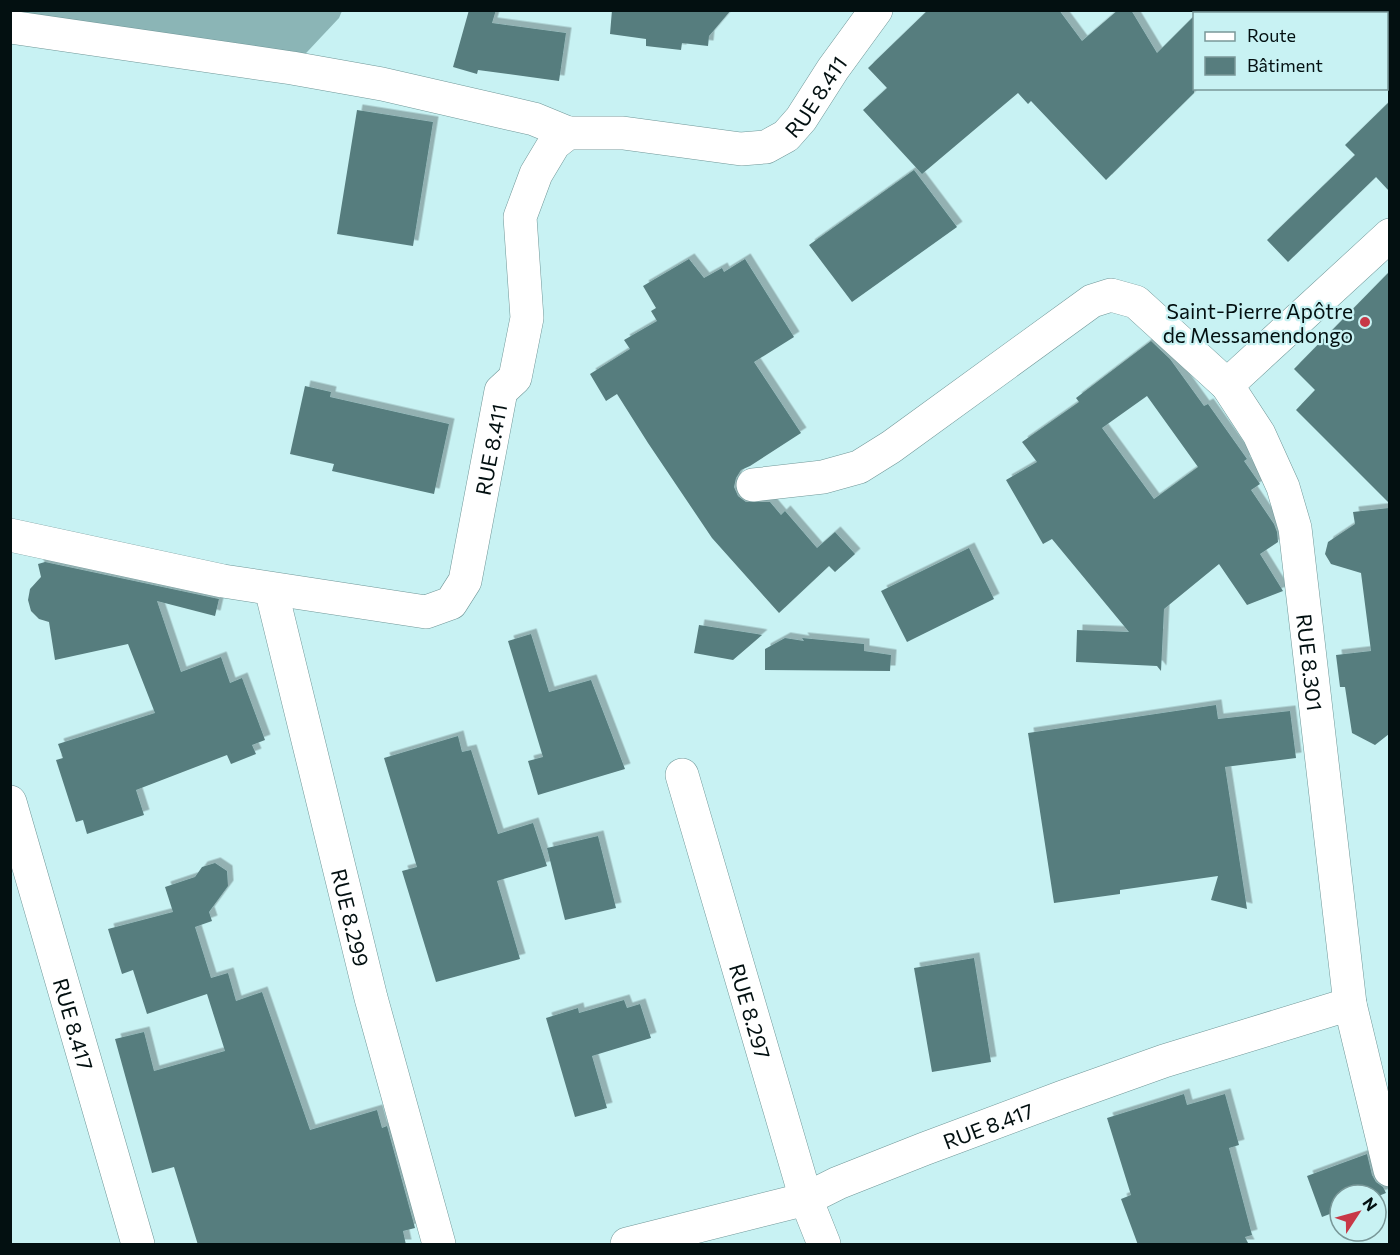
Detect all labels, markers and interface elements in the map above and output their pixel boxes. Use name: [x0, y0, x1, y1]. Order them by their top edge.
legend: [1193, 12, 1388, 90]
text: Route: [1247, 24, 1296, 46]
street label: RUE 8.411: [779, 51, 851, 142]
text: Bâtiment: [1247, 54, 1323, 76]
place label: Saint-Pierre Apôtre de Messamendongo: [1163, 298, 1353, 347]
marker: Saint-Pierre Apôtre de Messamendongo: [1358, 315, 1372, 329]
street label: RUE 8.411: [469, 401, 511, 497]
street label: RUE 8.301: [1292, 612, 1329, 712]
street label: RUE 8.299: [327, 866, 375, 969]
street label: RUE 8.297: [725, 960, 777, 1062]
street label: RUE 8.417: [49, 975, 99, 1073]
street label: RUE 8.417: [939, 1097, 1037, 1153]
north arrow: [1328, 1183, 1388, 1243]
text: N: [1359, 1193, 1382, 1214]

